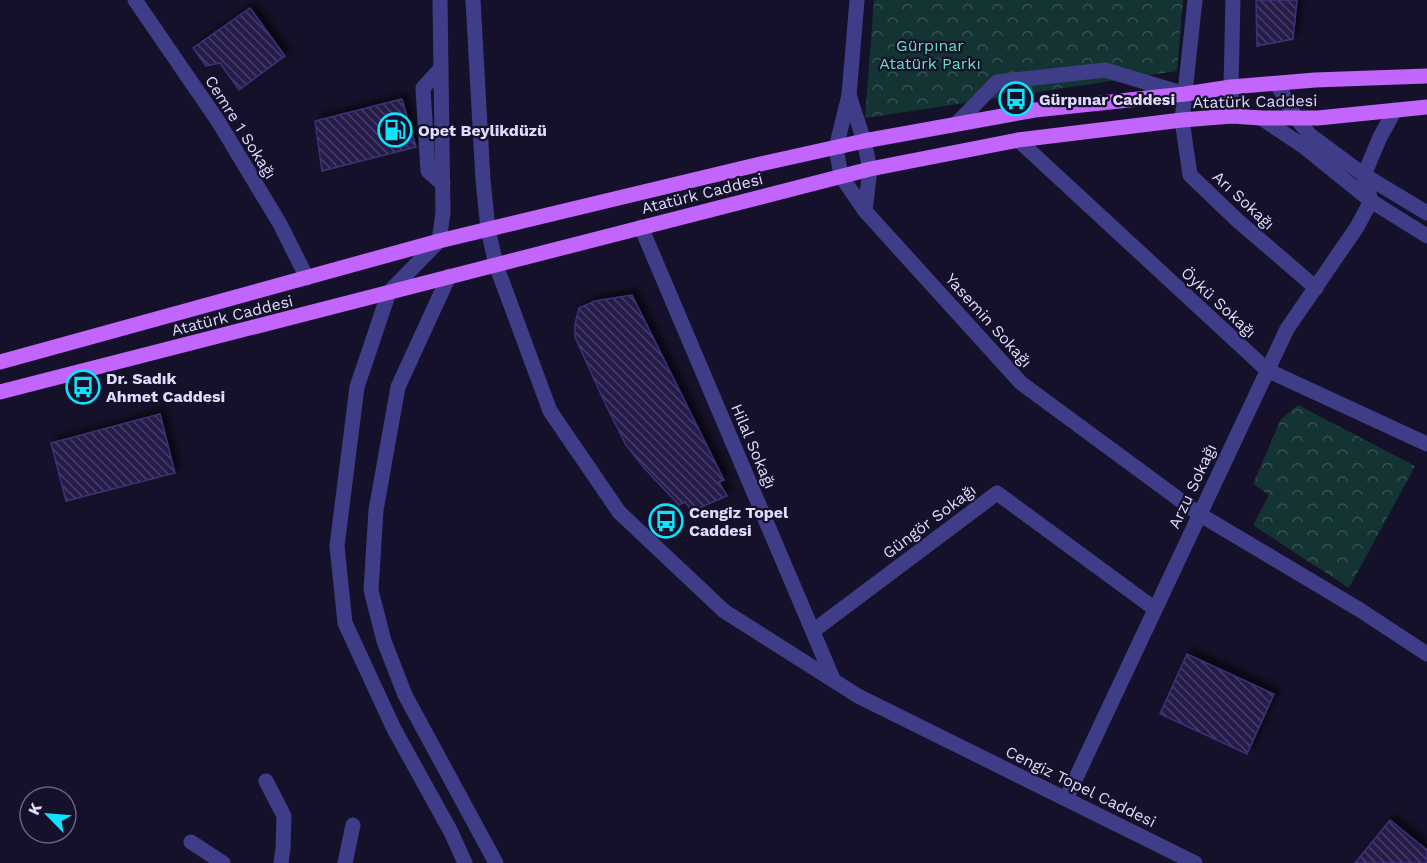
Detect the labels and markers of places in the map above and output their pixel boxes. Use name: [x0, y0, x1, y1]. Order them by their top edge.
bus stop icon: Gürpınar Caddesi: [998, 81, 1034, 117]
place label: Gürpınar Caddesi: [1039, 90, 1175, 109]
fuel station icon: Opet Beylikdüzü: [377, 112, 413, 148]
place label: Opet Beylikdüzü: [418, 121, 547, 140]
bus stop icon: Dr. Sadık Ahmet Caddesi: [65, 369, 101, 405]
place label: Dr. Sadık Ahmet Caddesi: [106, 369, 225, 406]
bus stop icon: Cengiz Topel Caddesi: [648, 503, 684, 539]
place label: Cengiz Topel Caddesi: [689, 503, 789, 540]

